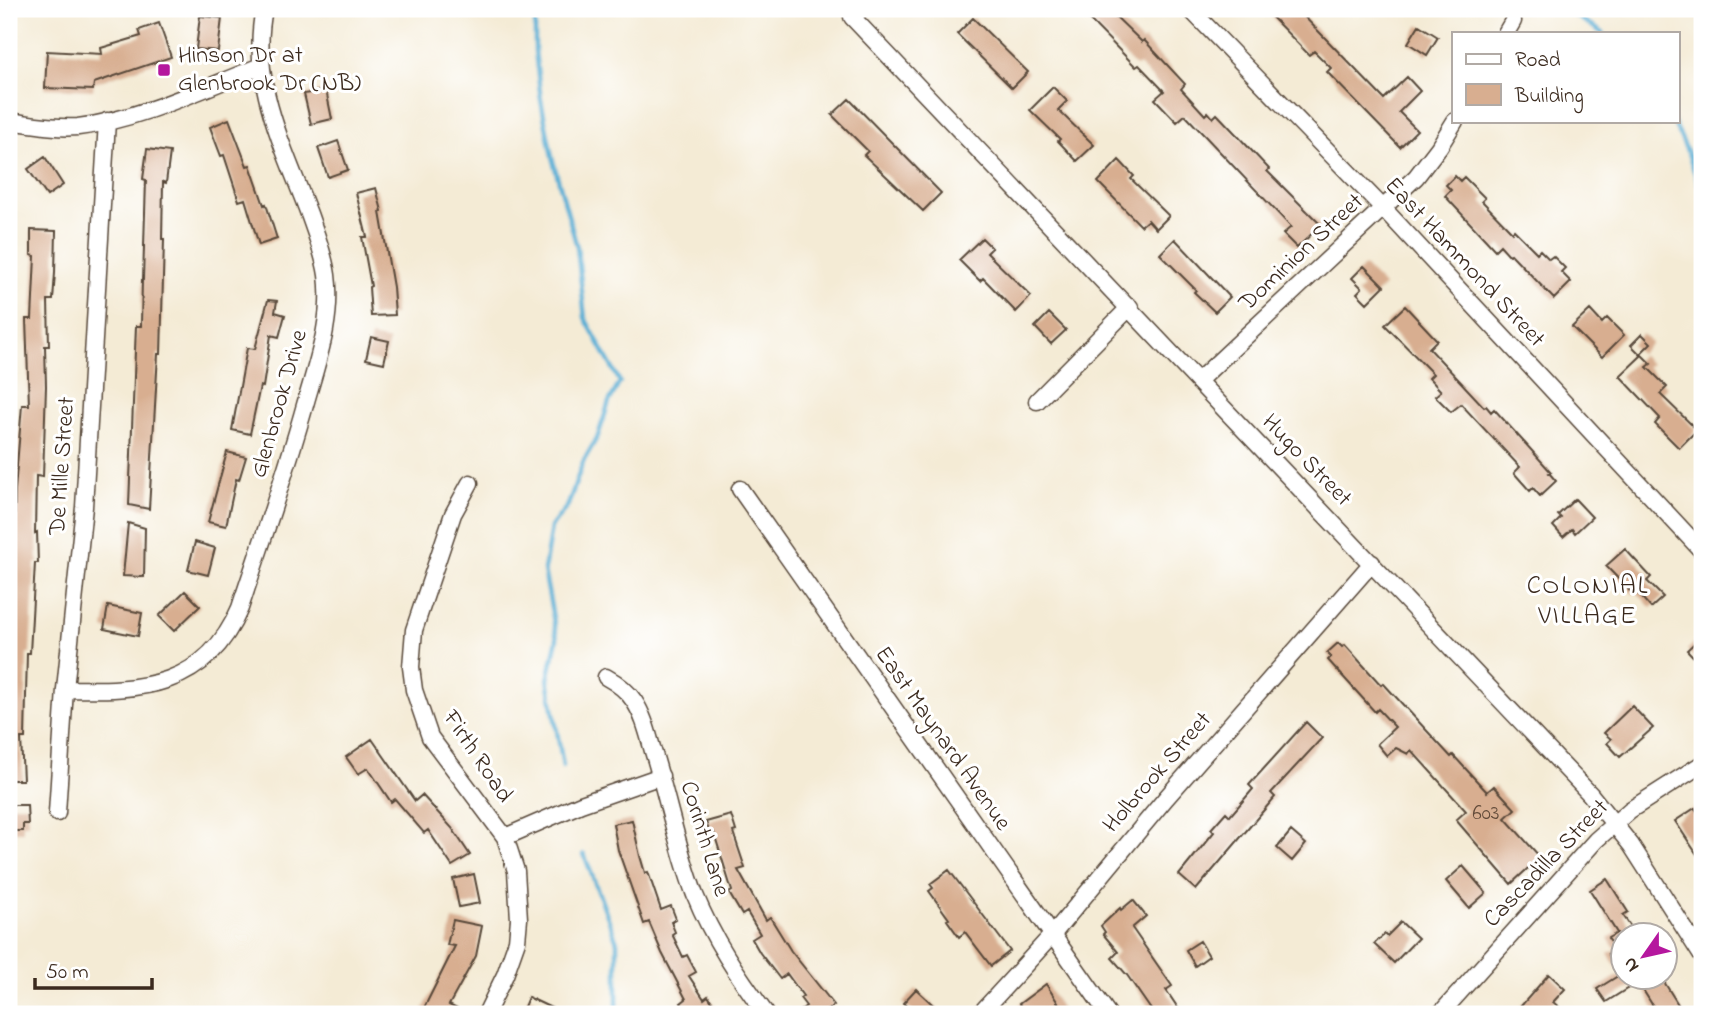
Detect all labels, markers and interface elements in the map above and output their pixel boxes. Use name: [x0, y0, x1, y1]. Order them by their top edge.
legend: [1452, 32, 1680, 122]
place label: Hinson Dr at Glenbrook Dr (NB): [178, 39, 361, 102]
text: Road: [1515, 46, 1561, 76]
marker: Hinson Dr at Glenbrook Dr (NB): [156, 62, 172, 78]
text: Building: [1514, 82, 1584, 114]
street label: East Hammond Street: [1375, 170, 1553, 356]
street label: Dominion Street: [1231, 186, 1372, 321]
street label: Glenbrook Drive: [242, 326, 318, 482]
street label: De Mille Street: [41, 396, 85, 537]
street label: Hugo Street: [1253, 407, 1359, 515]
district label: COLONIAL VILLAGE: [1527, 568, 1649, 636]
street label: East Maynard Avenue: [864, 640, 1019, 839]
street label: Firth Road: [433, 703, 521, 811]
street label: Holbrook Street: [1095, 705, 1221, 841]
street label: Corinth Lane: [670, 777, 738, 901]
street label: Cascadilla Street: [1476, 792, 1618, 936]
house number: 603: [1473, 799, 1500, 829]
north arrow: [1610, 922, 1680, 992]
scale bar: [35, 946, 152, 990]
text: N: [1617, 951, 1647, 977]
text: 50 m: [46, 958, 89, 988]

